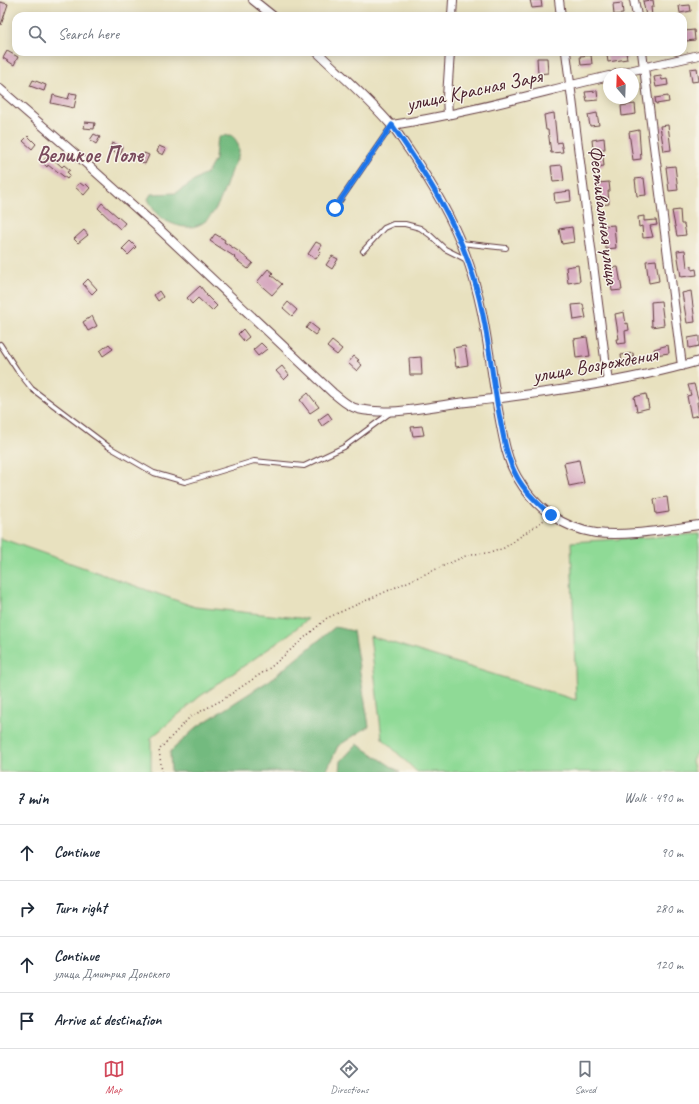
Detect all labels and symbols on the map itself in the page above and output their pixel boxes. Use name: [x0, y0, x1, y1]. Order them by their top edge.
street label: улица Красная Заря: [403, 63, 546, 117]
north arrow: [603, 68, 639, 104]
district label: Великое Поле: [37, 141, 145, 169]
street label: Фестивальная улица: [583, 144, 625, 288]
route start: [326, 199, 344, 217]
street label: улица Возрождения: [530, 341, 661, 388]
route end: [542, 506, 560, 524]

